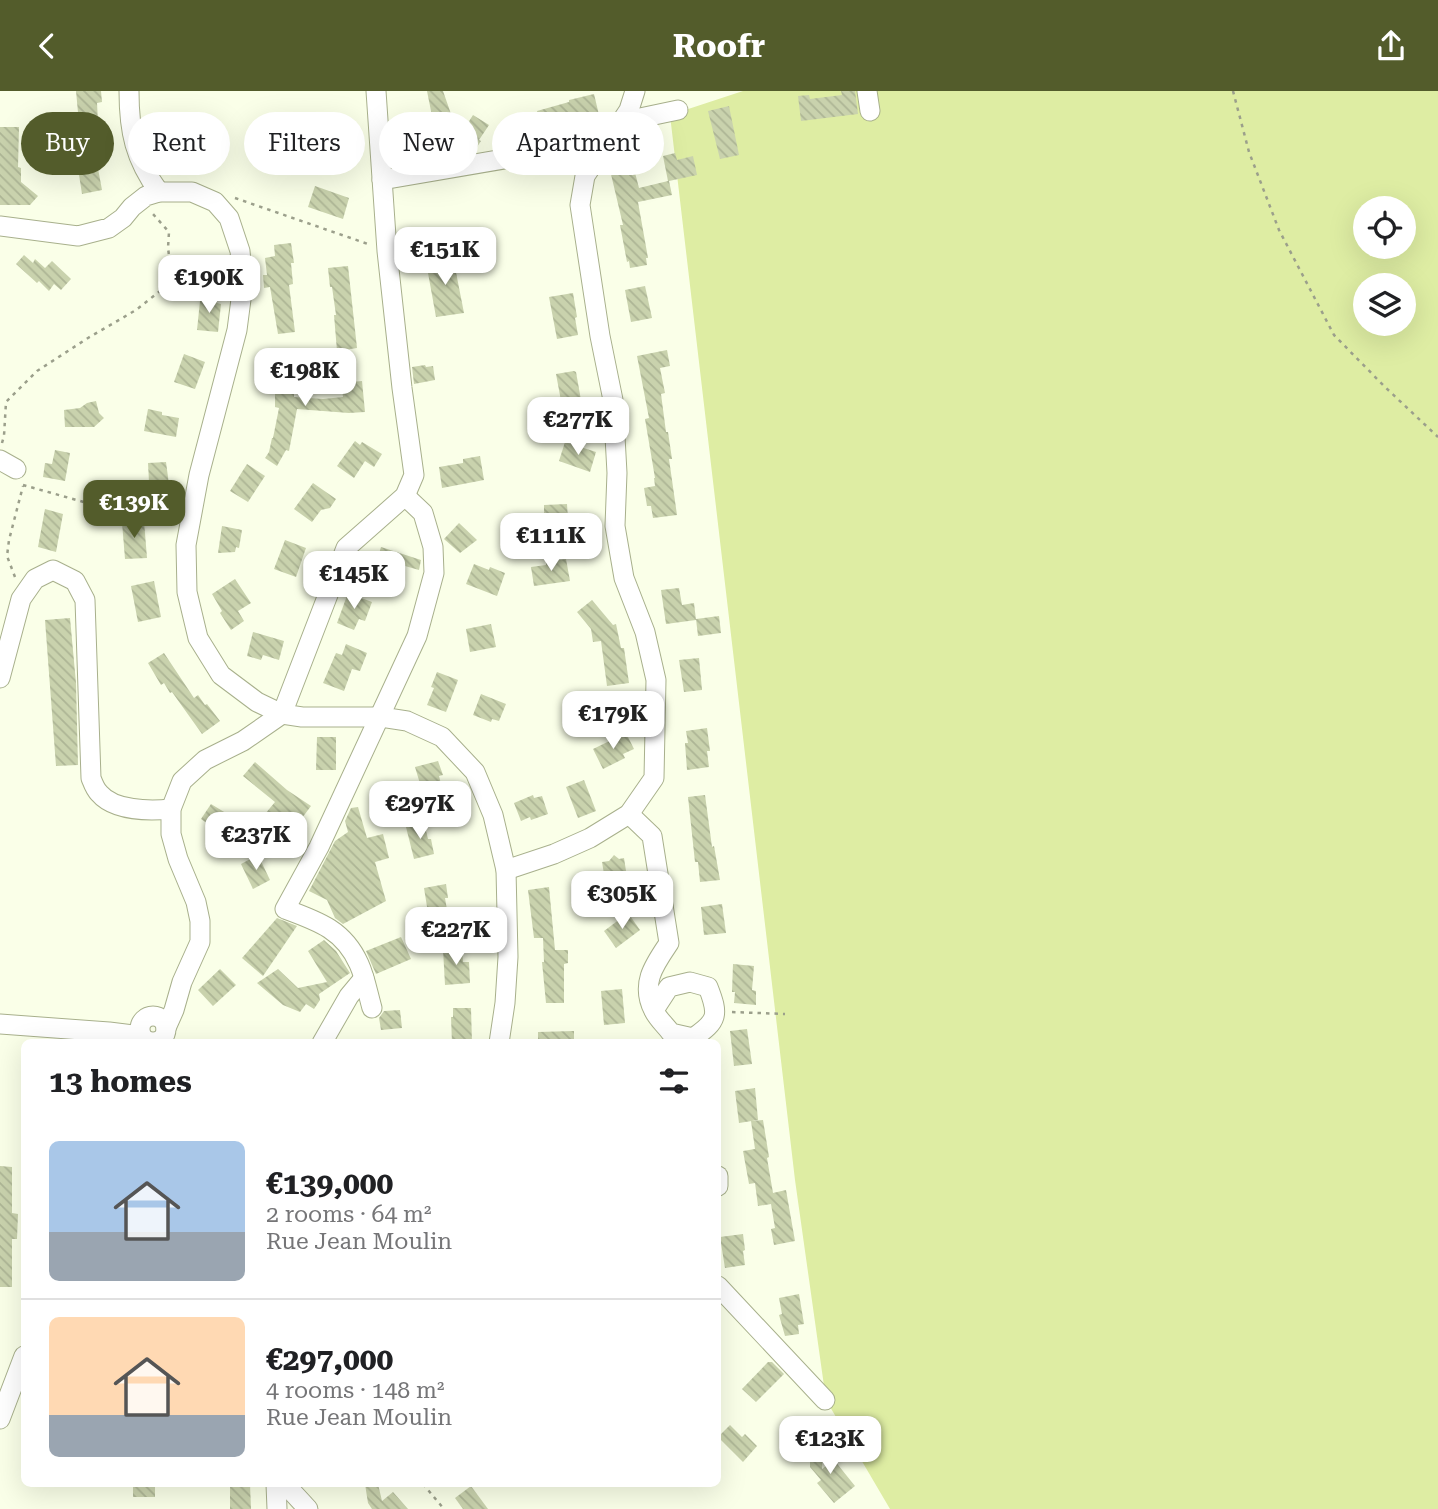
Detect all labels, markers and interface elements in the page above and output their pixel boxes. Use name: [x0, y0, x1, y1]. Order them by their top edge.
icon: back: [28, 27, 66, 65]
text: Roofr: [673, 27, 765, 65]
icon: share: [1372, 27, 1410, 65]
chip: Buy: [21, 112, 114, 175]
chip: Rent: [128, 112, 230, 175]
chip: Filters: [244, 112, 365, 175]
chip: New: [379, 112, 478, 175]
chip: Apartment: [492, 112, 664, 175]
map controls: [1353, 196, 1416, 336]
button: locate: [1353, 196, 1416, 259]
pin: €151K: [396, 227, 494, 287]
text: €151K: [410, 236, 480, 263]
pin: €190K: [160, 255, 258, 315]
text: €190K: [174, 264, 244, 291]
button: layers: [1353, 273, 1416, 336]
pin: €198K: [256, 349, 354, 408]
text: €198K: [270, 357, 340, 384]
pin: €277K: [529, 397, 627, 457]
text: €277K: [543, 406, 613, 433]
pin: €139K: [85, 481, 183, 540]
text: €139K: [99, 489, 169, 516]
pin: €111K: [502, 513, 600, 573]
text: €111K: [516, 522, 586, 549]
pin: €145K: [305, 552, 403, 611]
text: €145K: [319, 560, 389, 587]
pin: €179K: [564, 691, 662, 751]
text: €179K: [578, 700, 648, 727]
pin: €297K: [371, 781, 469, 841]
text: €297K: [385, 790, 455, 817]
pin: €237K: [207, 813, 305, 872]
text: €237K: [221, 821, 291, 848]
pin: €305K: [573, 871, 671, 931]
text: €305K: [587, 880, 657, 907]
pin: €227K: [407, 907, 505, 967]
text: €227K: [421, 916, 491, 943]
icon: filters: [655, 1062, 693, 1100]
text: 13 homes: [49, 1064, 192, 1099]
text: €139,000: [266, 1166, 393, 1201]
icon: home: [105, 1169, 189, 1253]
text: 2 rooms · 64 m²: [266, 1201, 432, 1228]
text: Rue Jean Moulin: [266, 1228, 452, 1255]
text: €297,000: [266, 1342, 393, 1377]
icon: home: [105, 1345, 189, 1429]
text: 4 rooms · 148 m²: [266, 1377, 444, 1404]
text: Rue Jean Moulin: [266, 1404, 452, 1431]
pin: €123K: [781, 1417, 879, 1476]
text: €123K: [795, 1425, 865, 1452]

